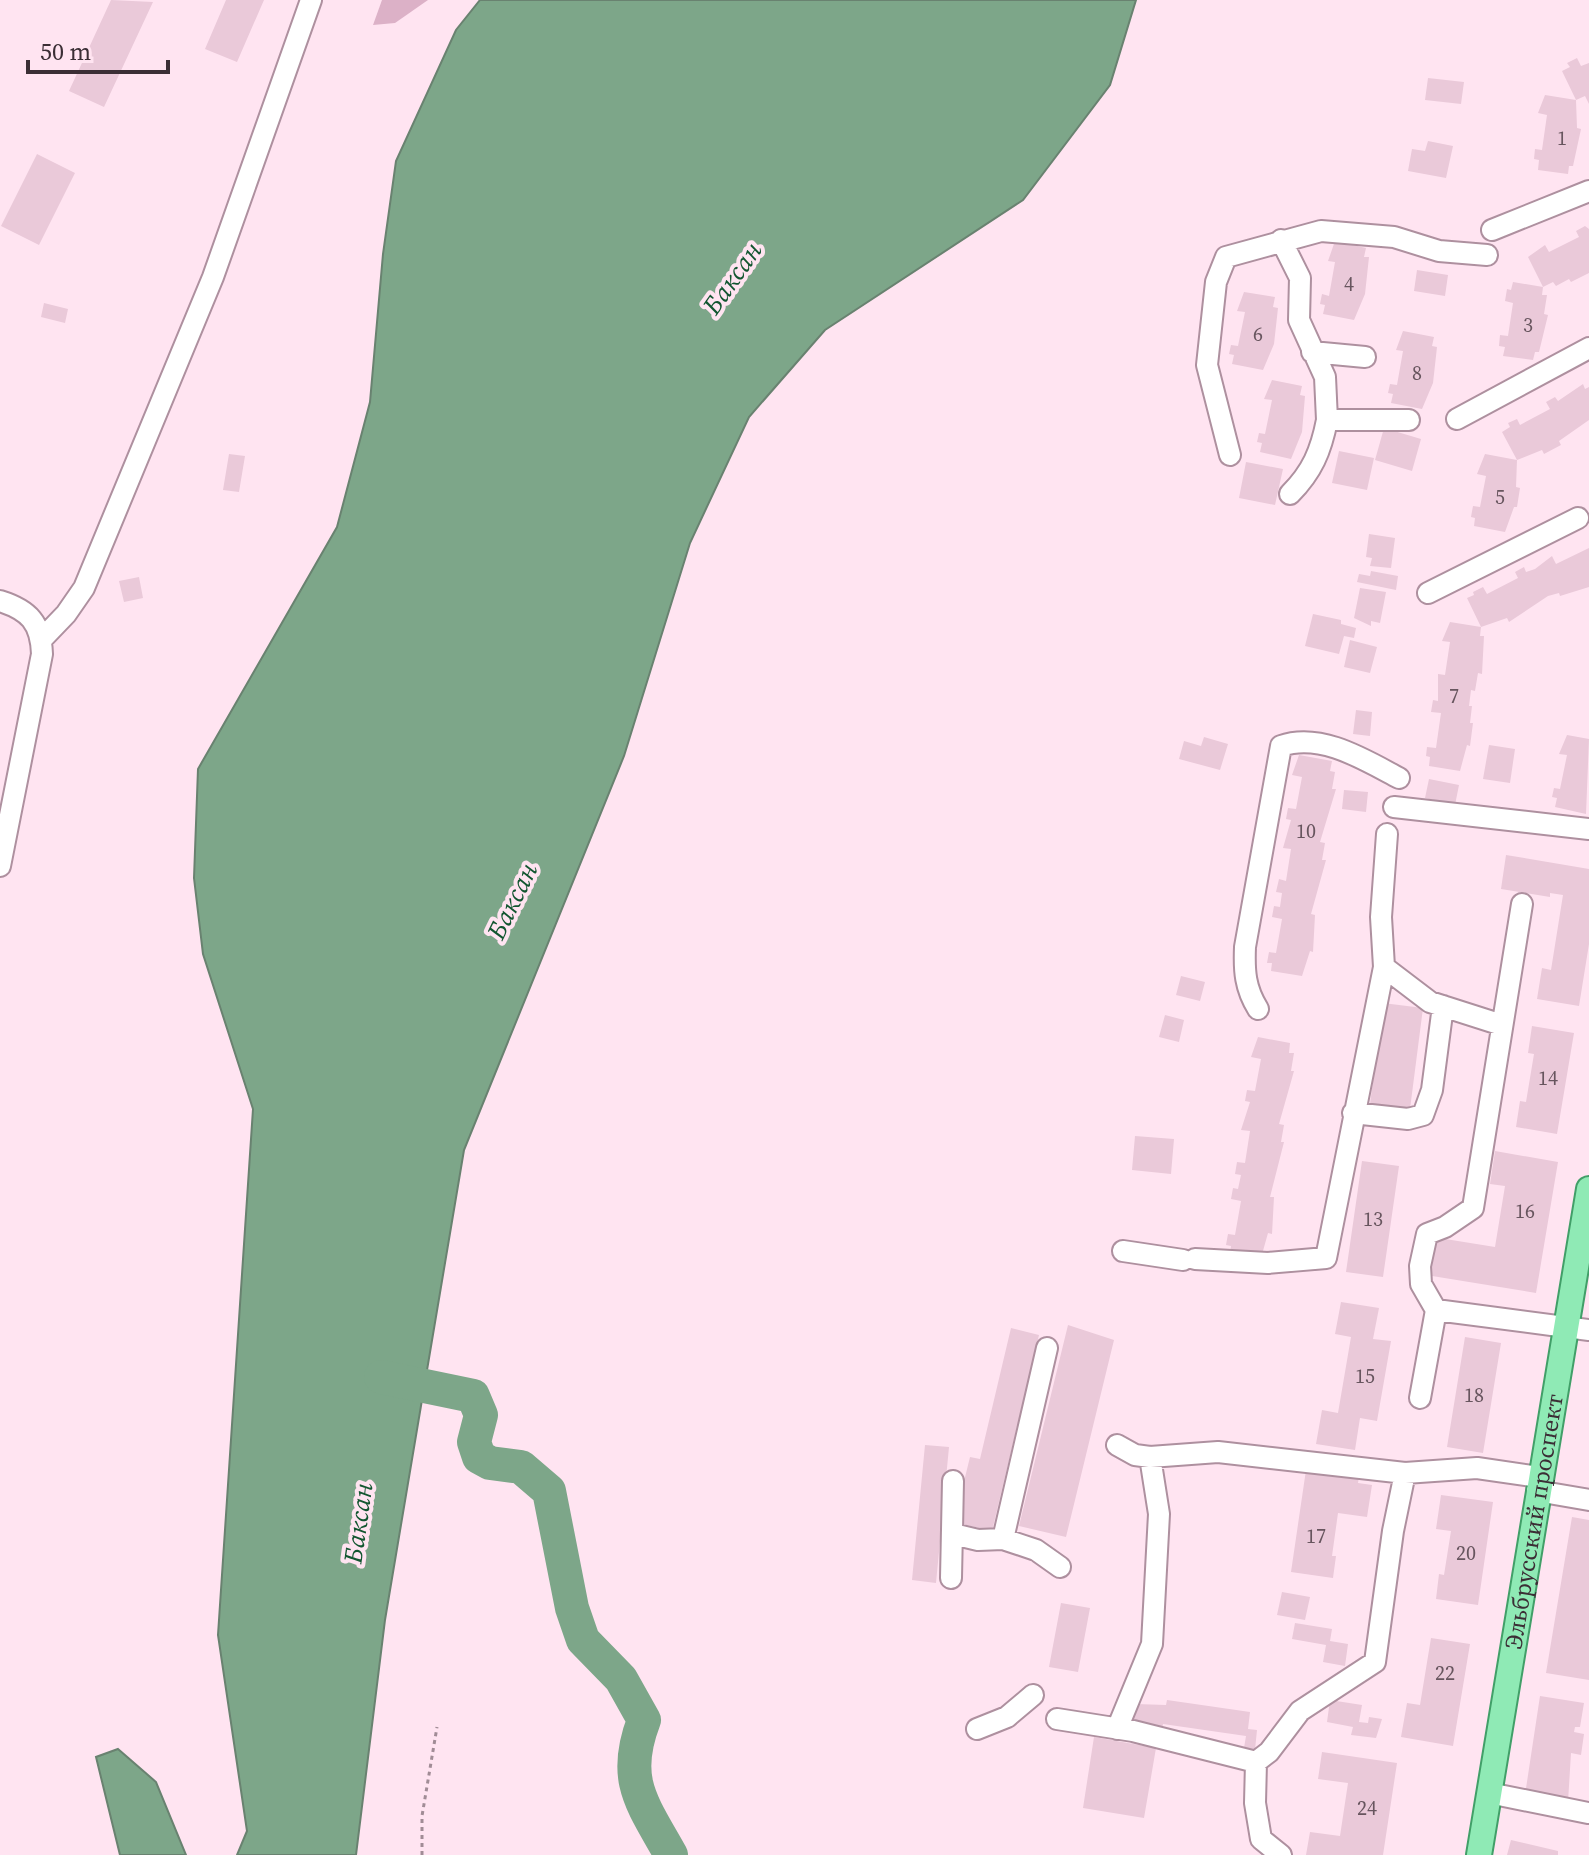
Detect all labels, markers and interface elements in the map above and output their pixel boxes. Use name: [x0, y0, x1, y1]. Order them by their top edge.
scale bar: [28, 24, 168, 74]
text: 50 m: [40, 35, 91, 68]
house number: 1: [1557, 124, 1567, 152]
water label: Баксан: [693, 234, 770, 322]
house number: 4: [1344, 270, 1354, 298]
house number: 3: [1523, 311, 1533, 339]
house number: 6: [1253, 320, 1263, 348]
house number: 8: [1412, 359, 1422, 387]
house number: 5: [1495, 483, 1505, 511]
house number: 7: [1449, 682, 1459, 710]
house number: 10: [1296, 817, 1316, 845]
water label: Баксан: [478, 856, 546, 946]
house number: 14: [1538, 1064, 1558, 1092]
house number: 16: [1515, 1197, 1535, 1225]
house number: 13: [1363, 1205, 1383, 1233]
house number: 15: [1355, 1362, 1375, 1390]
house number: 18: [1464, 1381, 1484, 1409]
street label: Эльбрусский проспект: [1496, 1391, 1571, 1651]
water label: Баксан: [334, 1480, 382, 1567]
house number: 17: [1306, 1522, 1326, 1550]
house number: 20: [1456, 1539, 1476, 1567]
house number: 22: [1435, 1659, 1455, 1687]
house number: 24: [1357, 1794, 1377, 1822]

